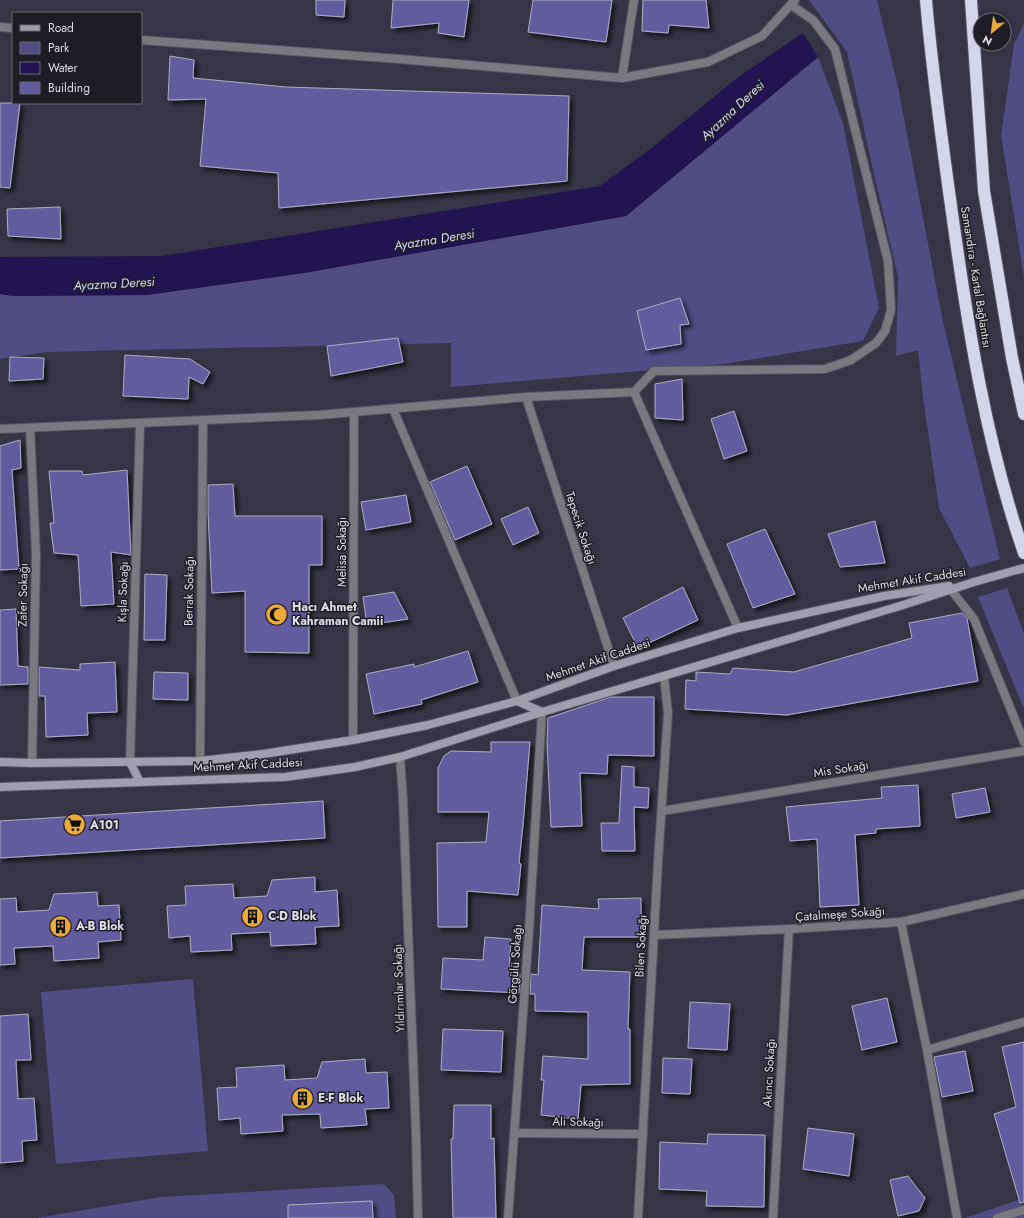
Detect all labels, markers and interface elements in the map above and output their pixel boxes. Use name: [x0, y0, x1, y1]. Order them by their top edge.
legend: [12, 12, 142, 104]
north arrow: [972, 12, 1012, 52]
text: Road: [48, 19, 74, 37]
text: N: [979, 32, 995, 50]
text: Park: [48, 39, 70, 57]
text: Water: [48, 59, 79, 77]
water label: Ayazma Deresi: [695, 75, 769, 146]
text: Building: [48, 79, 90, 97]
street label: Samandıra - Kartal Bağlantısı: [956, 205, 996, 349]
water label: Ayazma Deresi: [391, 224, 476, 255]
water label: Ayazma Deresi: [72, 272, 156, 295]
street label: Tepecik Sokağı: [561, 489, 601, 567]
street label: Melisa Sokağı: [333, 517, 351, 587]
street label: Berrak Sokağı: [179, 556, 199, 626]
street label: Kışla Sokağı: [113, 561, 133, 623]
street label: Zafer Sokağı: [13, 563, 33, 627]
street label: Mehmet Akif Caddesi: [857, 563, 967, 597]
place label: Hacı Ahmet Kahraman Camii: [292, 598, 383, 630]
mosque icon: Hacı Ahmet Kahraman Camii: [264, 601, 290, 627]
street label: Mehmet Akif Caddesi: [543, 634, 653, 686]
street label: Mehmet Akif Caddesi: [193, 753, 303, 777]
street label: Mis Sokağı: [812, 756, 870, 782]
supermarket icon: A101: [62, 812, 88, 838]
place label: A101: [89, 816, 119, 834]
street label: Çatalmeşe Sokağı: [795, 902, 885, 926]
building icon: C-D Blok: [240, 903, 266, 929]
place label: C-D Blok: [268, 907, 317, 925]
building icon: A-B Blok: [47, 913, 73, 939]
street label: Bilen Sokağı: [630, 914, 652, 978]
place label: A-B Blok: [75, 917, 124, 935]
street label: Görgülü Sokağı: [503, 924, 527, 1004]
street label: Yıldırımlar Sokağı: [388, 943, 410, 1033]
street label: Akıncı Sokağı: [758, 1038, 780, 1108]
building icon: E-F Blok: [290, 1085, 316, 1111]
place label: E-F Blok: [318, 1089, 363, 1107]
street label: Ali Sokağı: [552, 1113, 604, 1131]

